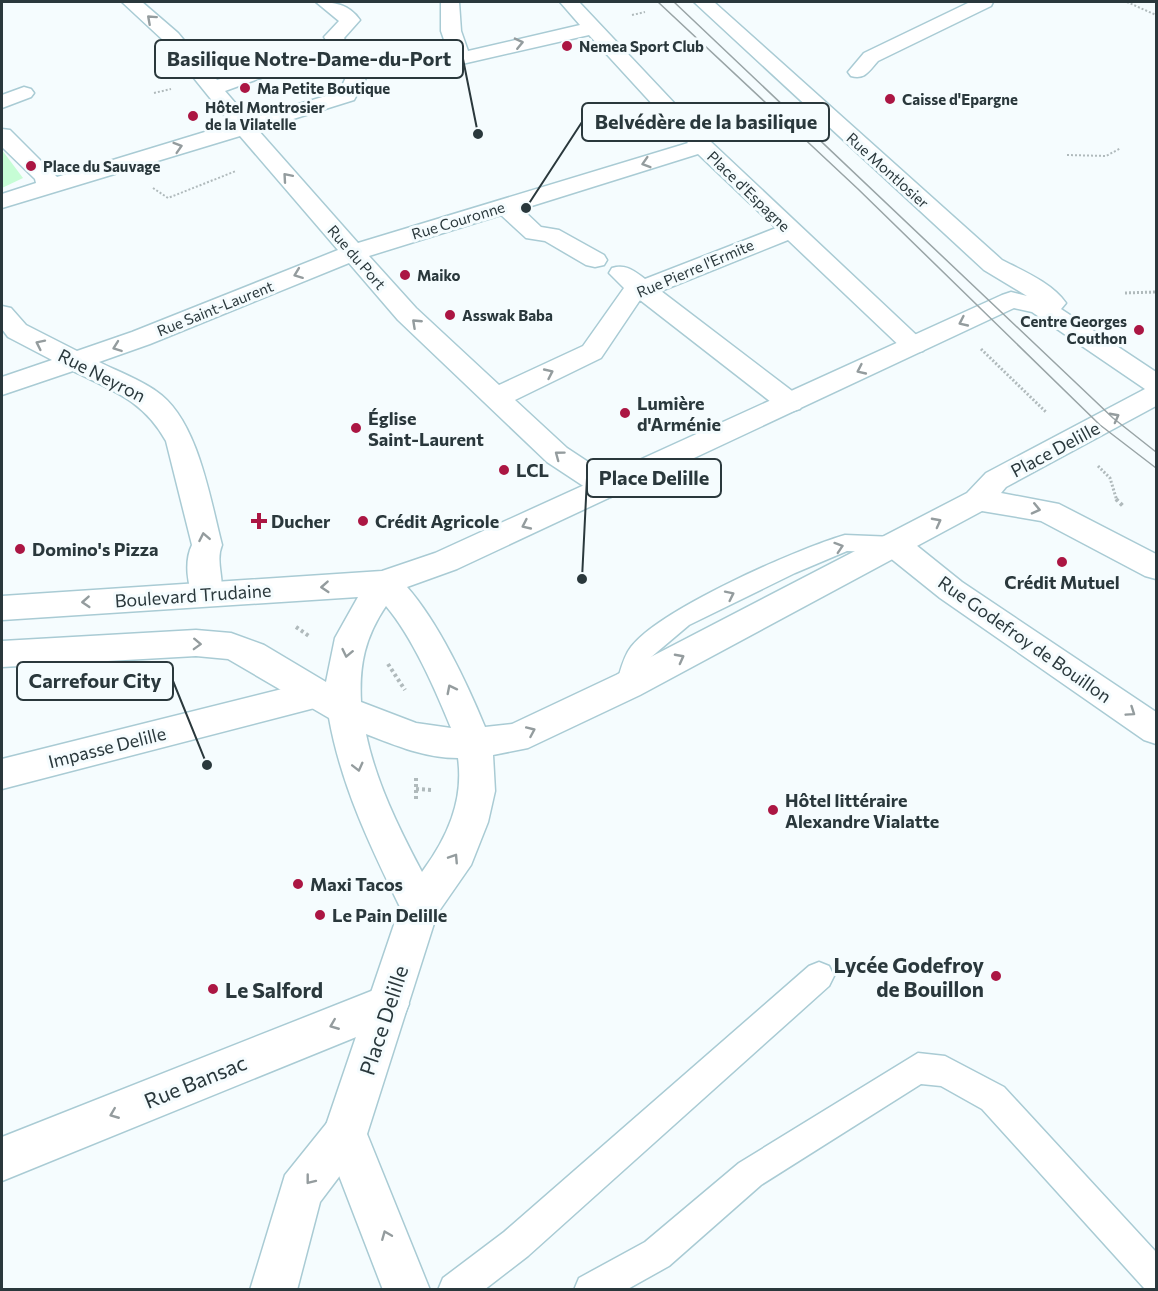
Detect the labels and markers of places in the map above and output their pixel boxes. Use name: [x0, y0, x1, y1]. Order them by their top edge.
place label: Nemea Sport Club: [579, 37, 704, 55]
marker: Nemea Sport Club: [560, 39, 574, 53]
callout: Basilique Notre-Dame-du-Port: [155, 40, 463, 78]
place label: Ma Petite Boutique: [257, 79, 390, 97]
marker: Ma Petite Boutique: [238, 81, 252, 95]
place label: Caisse d'Epargne: [902, 90, 1018, 108]
marker: Caisse d'Epargne: [883, 92, 897, 106]
place label: Hôtel Montrosier de la Vilatelle: [205, 98, 325, 133]
callout: Belvédère de la basilique: [582, 103, 829, 141]
marker: Hôtel Montrosier de la Vilatelle: [186, 109, 200, 123]
place label: Place du Sauvage: [43, 157, 160, 175]
marker: Place du Sauvage: [24, 159, 38, 173]
place label: Maiko: [417, 266, 461, 284]
marker: Maiko: [398, 268, 412, 282]
place label: Asswak Baba: [462, 306, 553, 324]
marker: Asswak Baba: [443, 308, 457, 322]
place label: Centre Georges Couthon: [1020, 312, 1127, 347]
marker: Centre Georges Couthon: [1132, 323, 1146, 337]
place label: Lumière d'Arménie: [637, 392, 721, 435]
marker: Lumière d'Arménie: [618, 406, 632, 420]
place label: Église Saint-Laurent: [368, 407, 484, 450]
marker: Église Saint-Laurent: [349, 421, 363, 435]
place label: LCL: [516, 459, 549, 481]
callout: Place Delille: [587, 459, 721, 497]
marker: LCL: [497, 463, 511, 477]
place label: Ducher: [271, 510, 331, 532]
place label: Crédit Agricole: [375, 510, 499, 532]
marker: Ducher: [252, 514, 266, 528]
marker: Crédit Agricole: [356, 514, 370, 528]
place label: Domino's Pizza: [32, 538, 158, 560]
marker: Domino's Pizza: [13, 542, 27, 556]
marker: Crédit Mutuel: [1055, 555, 1069, 569]
place label: Crédit Mutuel: [1004, 571, 1120, 593]
callout: Carrefour City: [17, 662, 173, 700]
place label: Hôtel littéraire Alexandre Vialatte: [785, 789, 939, 832]
marker: Hôtel littéraire Alexandre Vialatte: [766, 803, 780, 817]
place label: Maxi Tacos: [310, 873, 403, 895]
marker: Maxi Tacos: [291, 877, 305, 891]
place label: Le Pain Delille: [332, 904, 447, 926]
marker: Le Pain Delille: [313, 908, 327, 922]
place label: Lycée Godefroy de Bouillon: [834, 952, 984, 1001]
marker: Lycée Godefroy de Bouillon: [989, 969, 1003, 983]
place label: Le Salford: [225, 977, 323, 1002]
marker: Le Salford: [206, 982, 220, 996]

